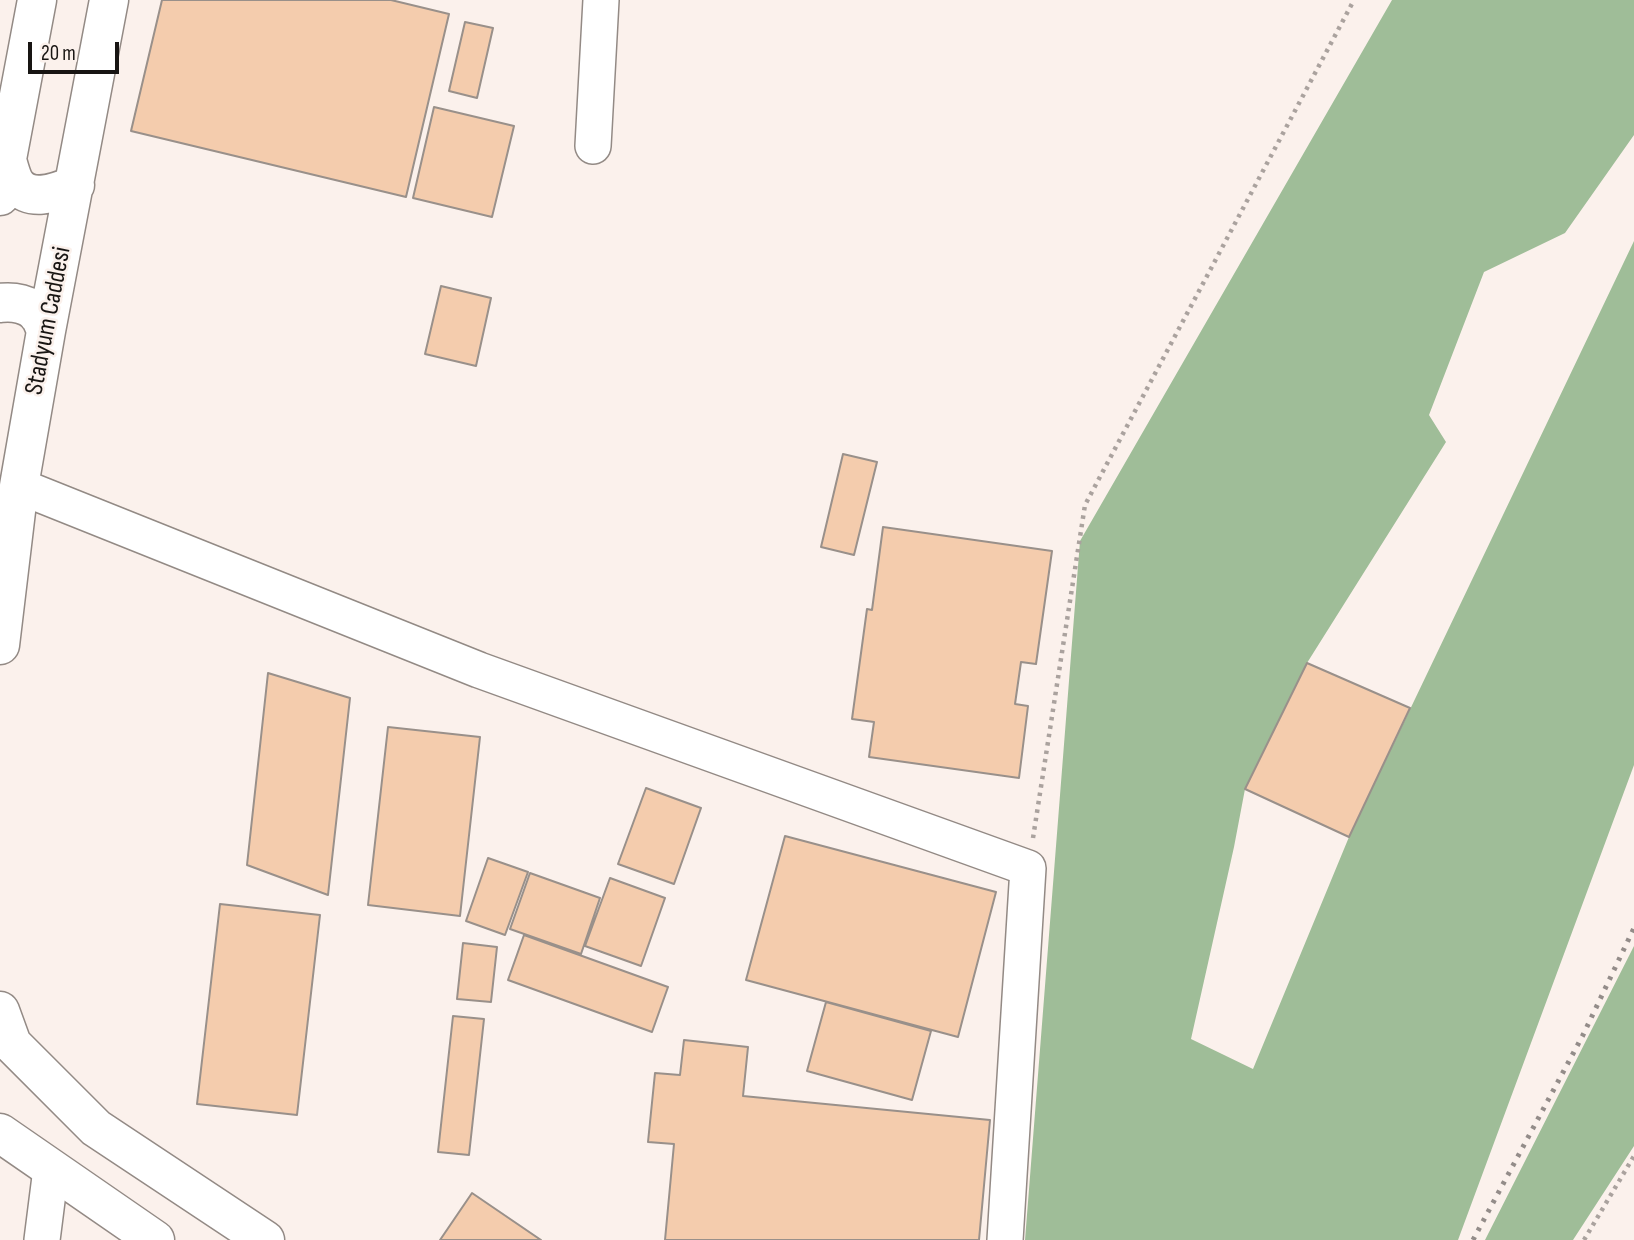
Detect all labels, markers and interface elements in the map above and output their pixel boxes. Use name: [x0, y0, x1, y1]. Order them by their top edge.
scale bar: [32, 28, 122, 72]
text: 20 m: [41, 41, 76, 66]
street label: Stadyum Caddesi: [19, 244, 79, 398]

